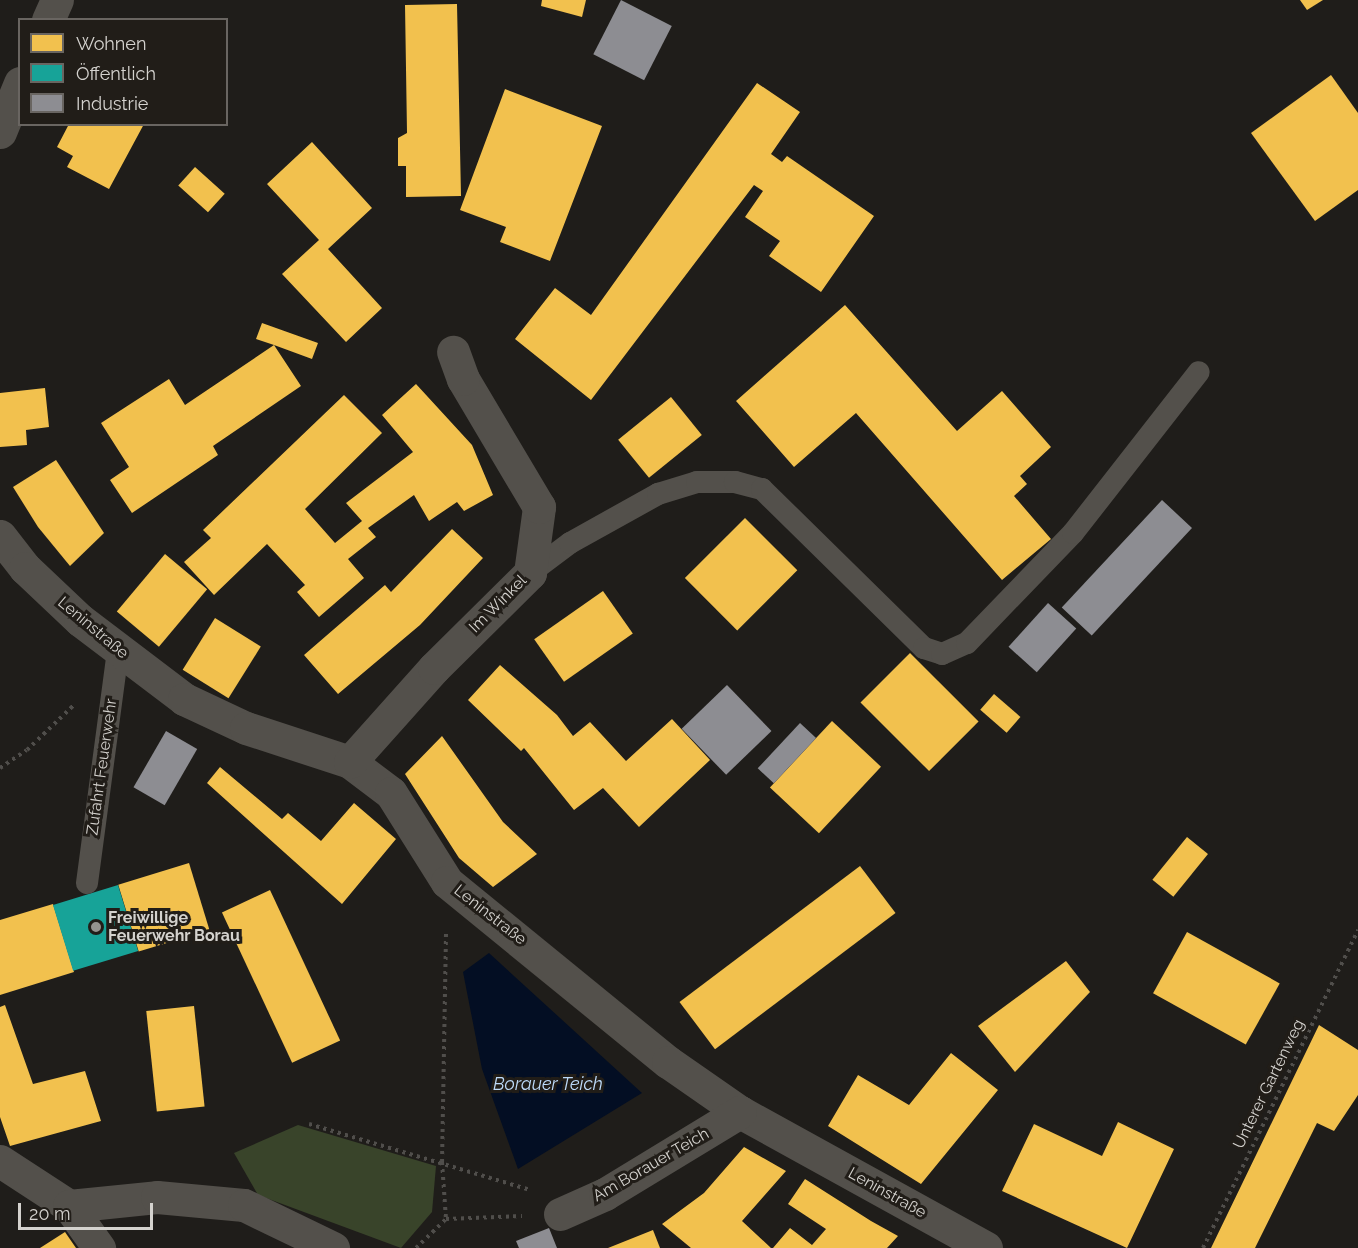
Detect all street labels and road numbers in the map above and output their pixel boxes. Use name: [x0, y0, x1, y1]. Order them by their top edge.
street label: Im Winkel: [465, 571, 531, 637]
street label: Leninstraße: [54, 593, 132, 663]
street label: Zufahrt Feuerwehr: [83, 698, 121, 836]
street label: Leninstraße: [450, 881, 530, 949]
street label: Unterer Gartenweg: [1229, 1016, 1309, 1152]
street label: Am Borauer Teich: [589, 1124, 713, 1206]
street label: Leninstraße: [845, 1164, 929, 1222]

